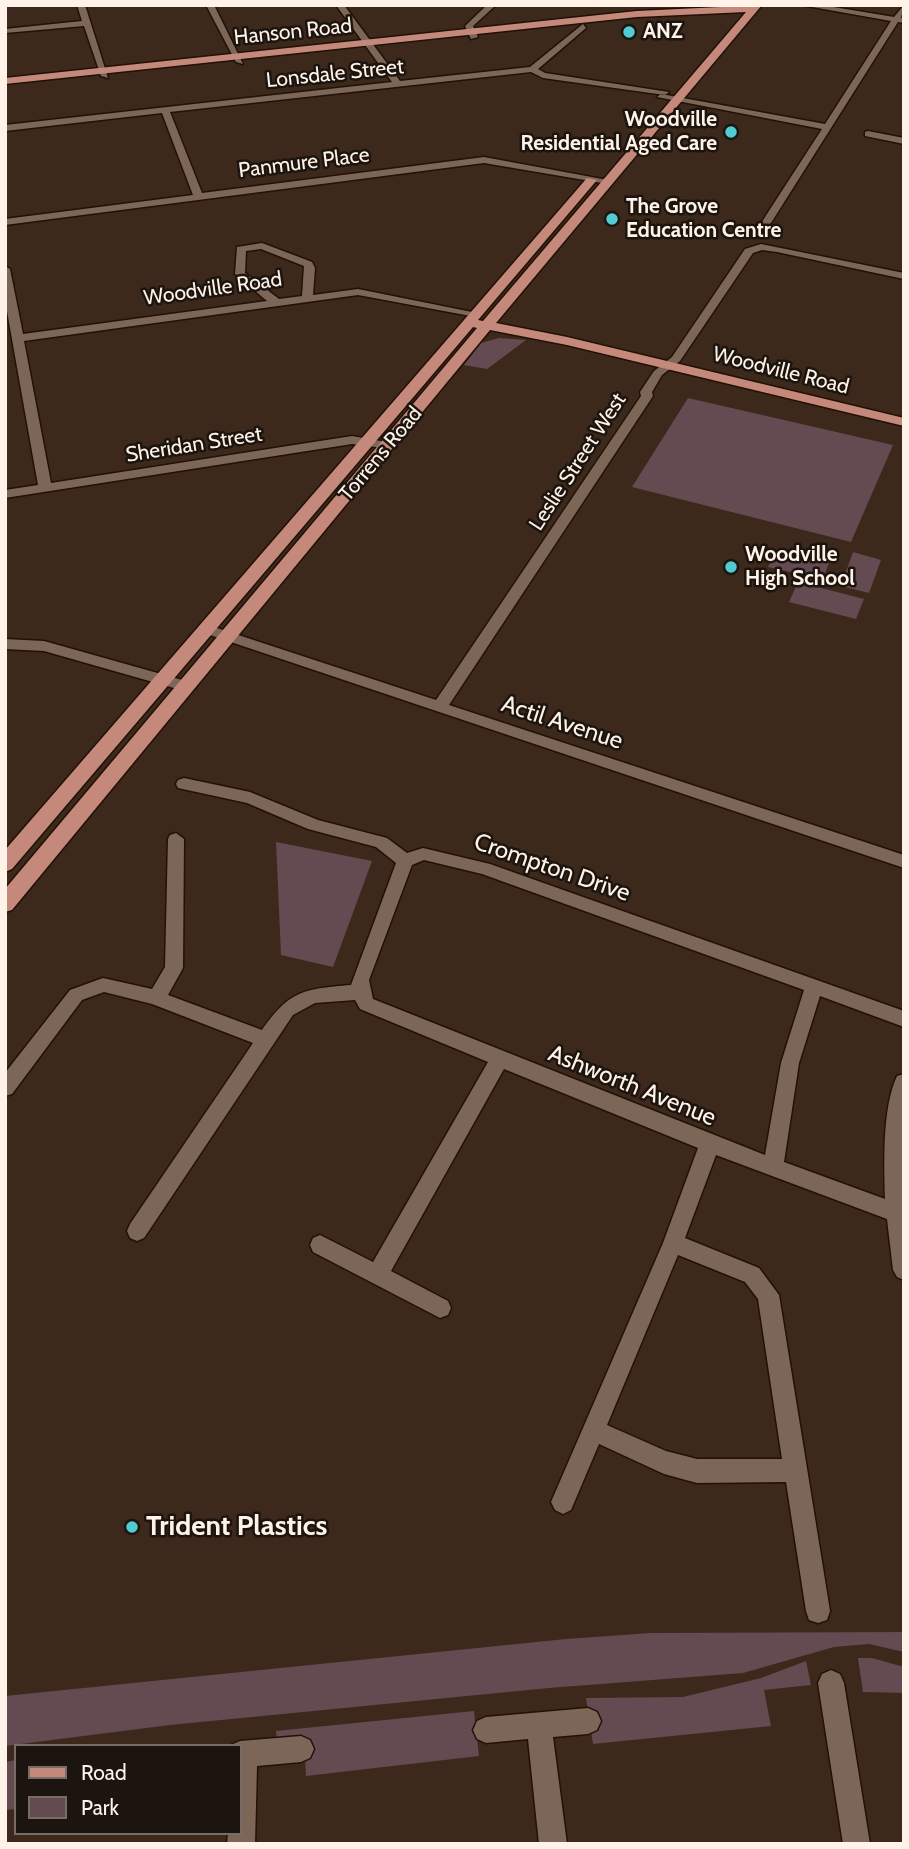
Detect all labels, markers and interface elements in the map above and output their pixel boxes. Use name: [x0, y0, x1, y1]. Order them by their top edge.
street label: Hanson Road: [233, 13, 353, 51]
place label: ANZ: [643, 19, 682, 45]
marker: ANZ: [621, 24, 637, 40]
street label: Lonsdale Street: [265, 54, 405, 94]
place label: Woodville Residential Aged Care: [521, 107, 717, 157]
marker: Woodville Residential Aged Care: [723, 124, 739, 140]
street label: Panmure Place: [237, 142, 371, 184]
place label: The Grove Education Centre: [626, 194, 781, 244]
marker: The Grove Education Centre: [604, 211, 620, 227]
street label: Woodville Road: [142, 267, 284, 311]
street label: Woodville Road: [710, 342, 852, 400]
street label: Leslie Street West: [524, 389, 632, 535]
street label: Torrens Road: [334, 402, 428, 506]
street label: Sheridan Street: [124, 422, 264, 468]
place label: Woodville High School: [745, 542, 855, 592]
marker: Woodville High School: [723, 559, 739, 575]
street label: Actil Avenue: [498, 690, 626, 756]
street label: Crompton Drive: [470, 828, 634, 908]
street label: Ashworth Avenue: [544, 1039, 720, 1133]
place label: Trident Plastics: [146, 1510, 327, 1544]
marker: Trident Plastics: [124, 1519, 140, 1535]
legend: [14, 1744, 242, 1835]
text: Road: [81, 1760, 127, 1785]
text: Park: [81, 1795, 119, 1820]

